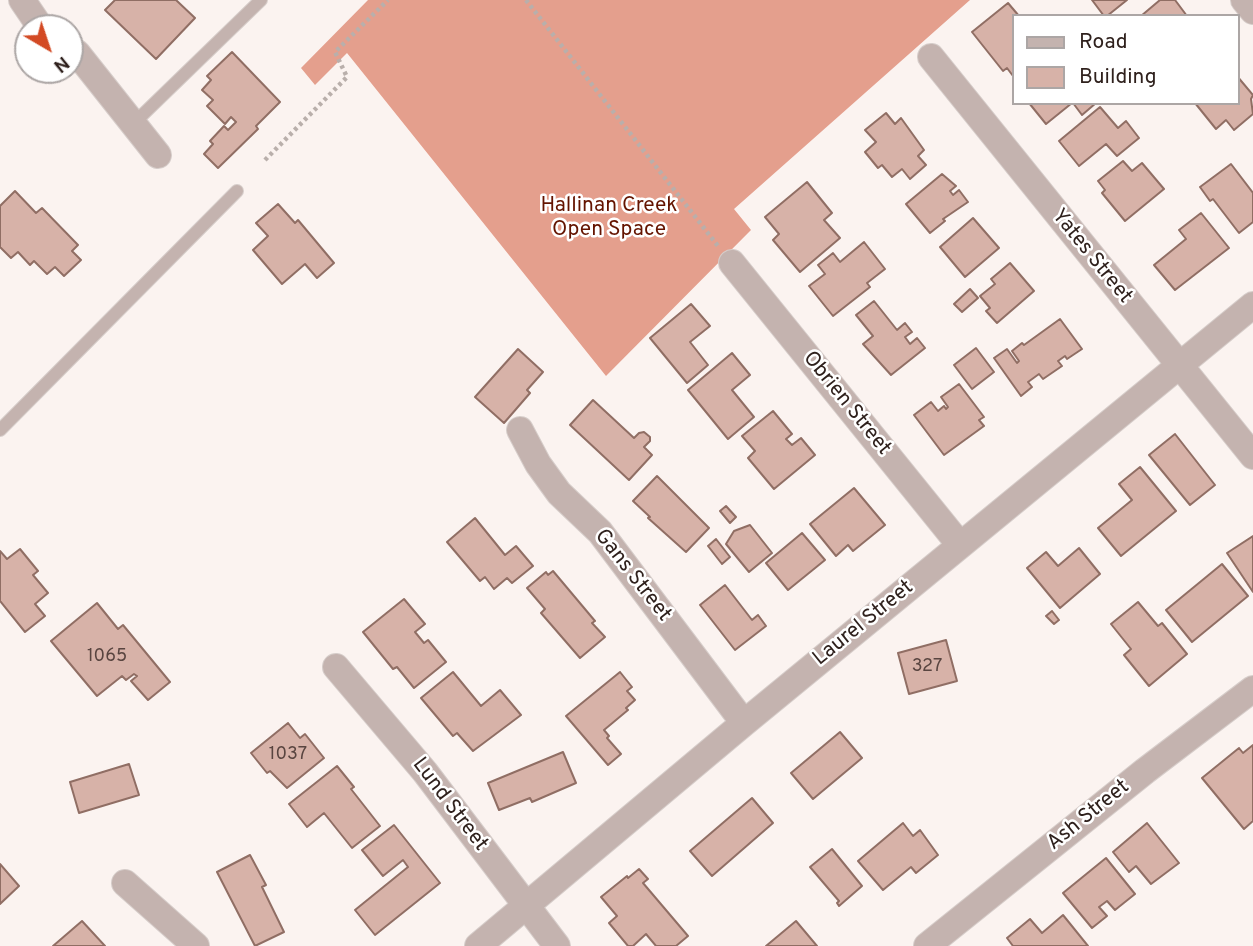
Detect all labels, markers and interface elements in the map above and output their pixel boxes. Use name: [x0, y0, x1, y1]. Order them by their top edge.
north arrow: [14, 14, 84, 84]
legend: [1012, 14, 1239, 105]
text: Road: [1079, 29, 1128, 56]
text: N: [48, 50, 74, 77]
text: Building: [1079, 64, 1157, 91]
park label: Hallinan Creek Open Space: [541, 194, 677, 244]
street label: Yates Street: [1045, 205, 1137, 309]
street label: Obrien Street: [796, 347, 896, 461]
street label: Gans Street: [588, 525, 676, 627]
street label: Laurel Street: [809, 576, 919, 672]
house number: 1065: [87, 646, 127, 668]
house number: 327: [912, 656, 942, 678]
house number: 1037: [269, 744, 307, 766]
street label: Lund Street: [406, 753, 492, 857]
street label: Ash Street: [1043, 775, 1135, 857]

